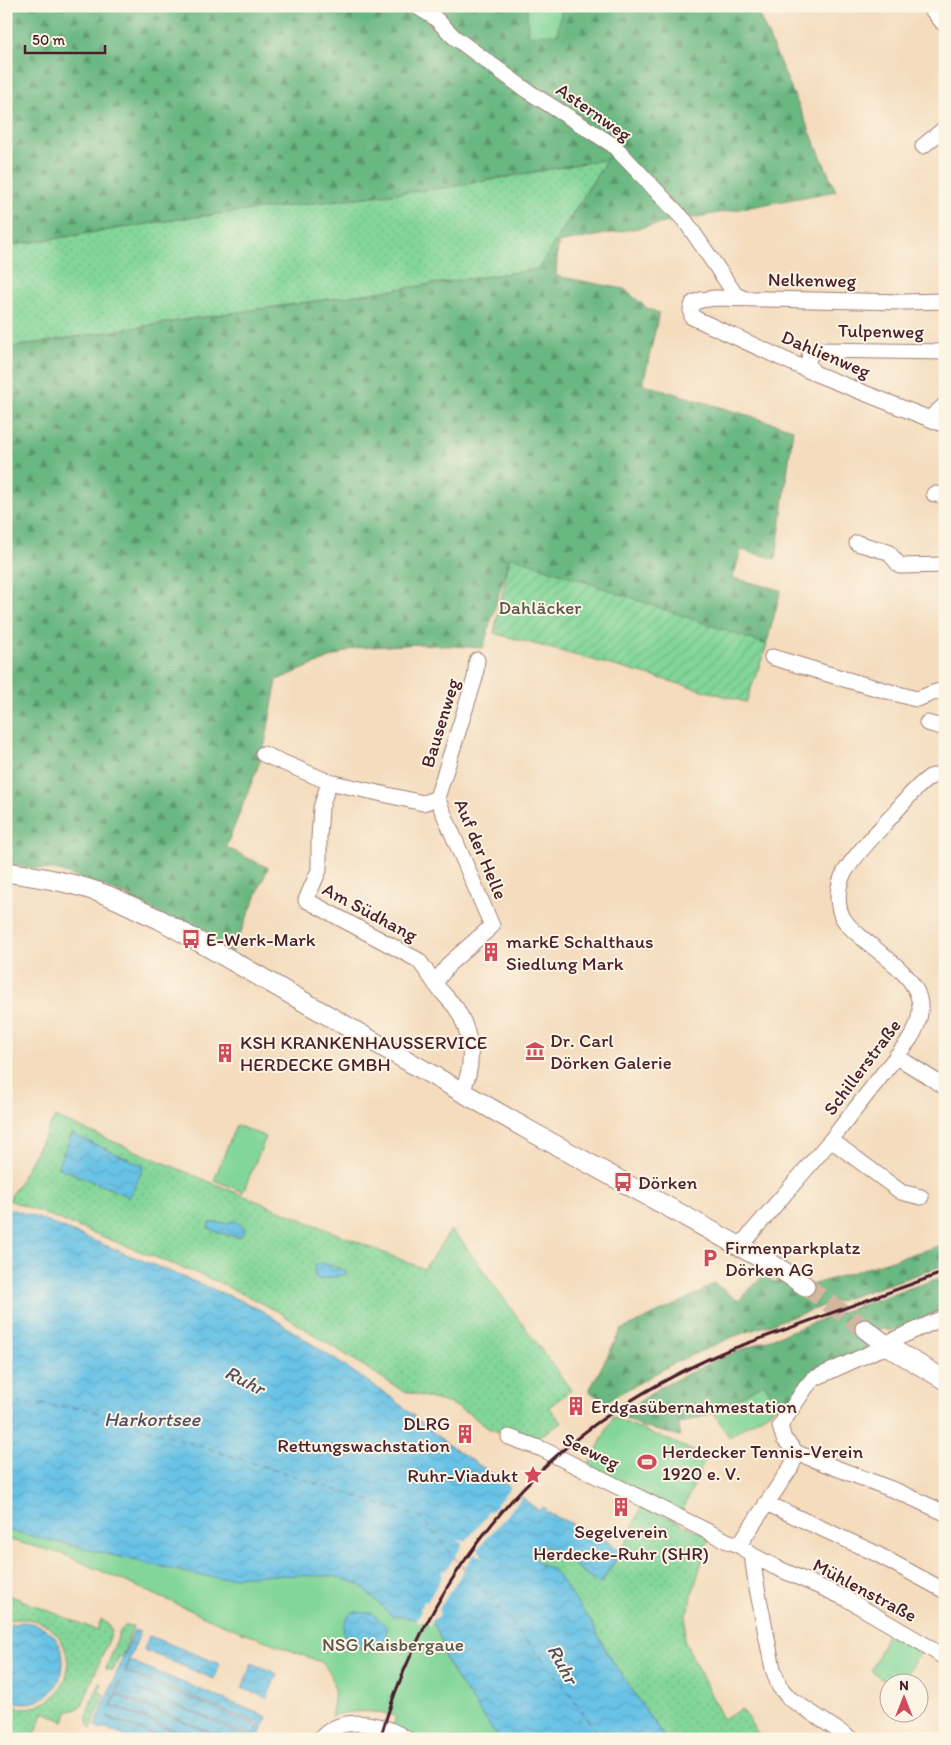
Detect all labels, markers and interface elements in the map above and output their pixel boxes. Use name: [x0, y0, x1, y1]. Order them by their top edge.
scale bar: [25, 22, 105, 54]
text: 50 m: [32, 31, 65, 49]
street label: Asternweg: [552, 78, 636, 146]
street label: Nelkenweg: [768, 268, 857, 292]
street label: Tulpenweg: [838, 319, 925, 343]
street label: Dahlienweg: [778, 325, 874, 383]
park label: Dahläcker: [499, 596, 582, 619]
street label: Bausenweg: [416, 675, 465, 770]
street label: Auf der Helle: [450, 795, 512, 903]
street label: Am Südhang: [319, 877, 422, 947]
bus stop icon: E-Werk-Mark: [180, 928, 202, 950]
place label: E-Werk-Mark: [206, 928, 316, 951]
place label: markE Schalthaus Siedlung Mark: [506, 930, 654, 975]
building icon: markE Schalthaus Siedlung Mark: [480, 941, 502, 963]
street label: Schillerstraße: [818, 1014, 906, 1120]
place label: Dr. Carl Dörken Galerie: [550, 1029, 672, 1074]
place label: KSH KRANKENHAUSSERVICE HERDECKE GMBH: [240, 1031, 487, 1076]
museum icon: Dr. Carl Dörken Galerie: [524, 1040, 546, 1062]
building icon: KSH KRANKENHAUSSERVICE HERDECKE GMBH: [214, 1042, 236, 1064]
bus stop icon: Dörken: [612, 1171, 634, 1193]
place label: Dörken: [638, 1171, 698, 1194]
place label: Firmenparkplatz Dörken AG: [725, 1236, 861, 1281]
parking icon: Firmenparkplatz Dörken AG: [699, 1247, 721, 1269]
water label: Ruhr: [221, 1360, 271, 1401]
building icon: Erdgasübernahmestation: [565, 1395, 587, 1417]
place label: Erdgasübernahmestation: [591, 1395, 797, 1418]
water label: Harkortsee: [104, 1407, 202, 1431]
place label: DLRG Rettungswachstation: [277, 1412, 450, 1457]
building icon: DLRG Rettungswachstation: [454, 1423, 476, 1445]
street label: Seeweg: [559, 1427, 624, 1475]
place label: Herdecker Tennis-Verein 1920 e. V.: [662, 1440, 863, 1485]
sports icon: Herdecker Tennis-Verein 1920 e. V.: [636, 1451, 658, 1473]
place label: Ruhr-Viadukt: [407, 1464, 518, 1487]
place icon: Ruhr-Viadukt: [522, 1464, 544, 1486]
building icon: Segelverein Herdecke-Ruhr (SHR): [610, 1496, 632, 1518]
place label: Segelverein Herdecke-Ruhr (SHR): [533, 1520, 709, 1565]
street label: Mühlenstraße: [809, 1553, 921, 1627]
park label: NSG Kaisbergaue: [322, 1633, 464, 1656]
water label: Ruhr: [542, 1640, 585, 1690]
north arrow: [878, 1672, 928, 1722]
text: N: [899, 1677, 909, 1694]

